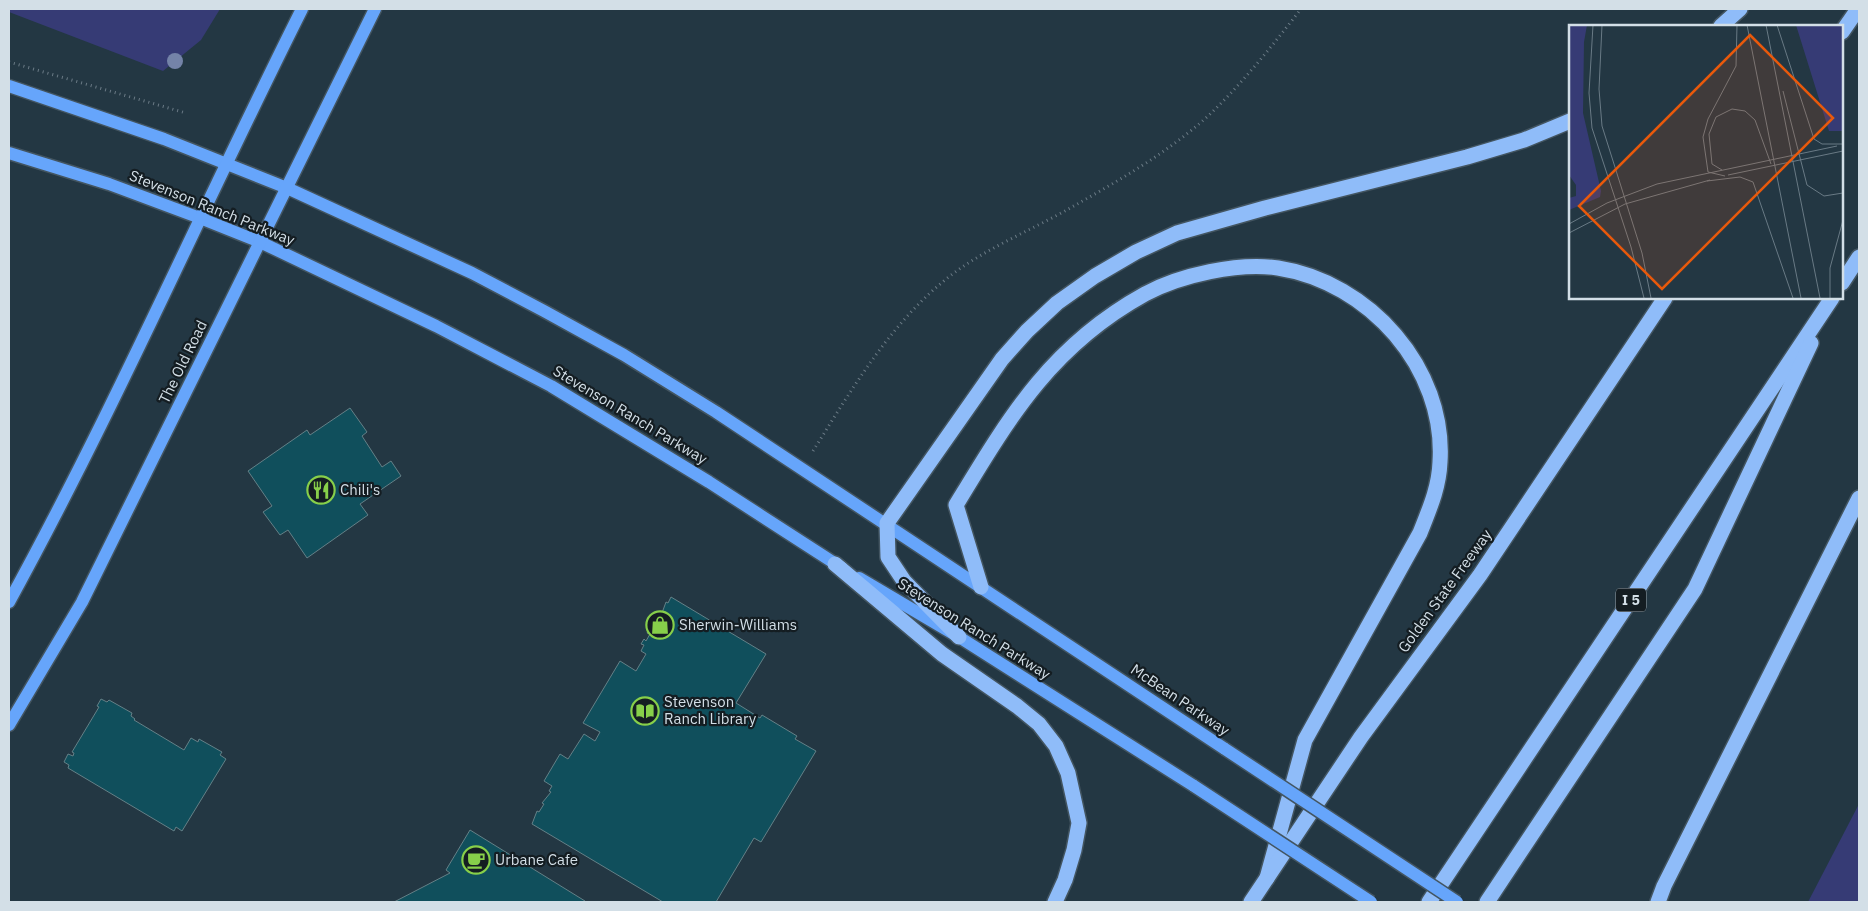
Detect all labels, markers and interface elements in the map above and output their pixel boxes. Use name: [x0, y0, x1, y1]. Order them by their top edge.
inset map: [1569, 25, 1843, 299]
street label: Stevenson Ranch Parkway: [127, 166, 298, 250]
street label: The Old Road: [154, 317, 211, 407]
street label: Stevenson Ranch Parkway: [550, 361, 711, 468]
restaurant icon: Chili's: [306, 475, 336, 505]
place label: Chili's: [340, 480, 380, 499]
street label: Golden State Freeway: [1394, 525, 1496, 656]
street label: Stevenson Ranch Parkway: [894, 574, 1055, 684]
road number: I 5: [1616, 588, 1646, 612]
shop icon: Sherwin-Williams: [645, 610, 675, 640]
place label: Sherwin-Williams: [679, 615, 797, 634]
street label: McBean Parkway: [1127, 660, 1234, 740]
place label: Stevenson Ranch Library: [664, 692, 757, 728]
library icon: Stevenson Ranch Library: [630, 696, 660, 726]
cafe icon: Urbane Cafe: [461, 845, 491, 875]
place label: Urbane Cafe: [495, 850, 578, 869]

